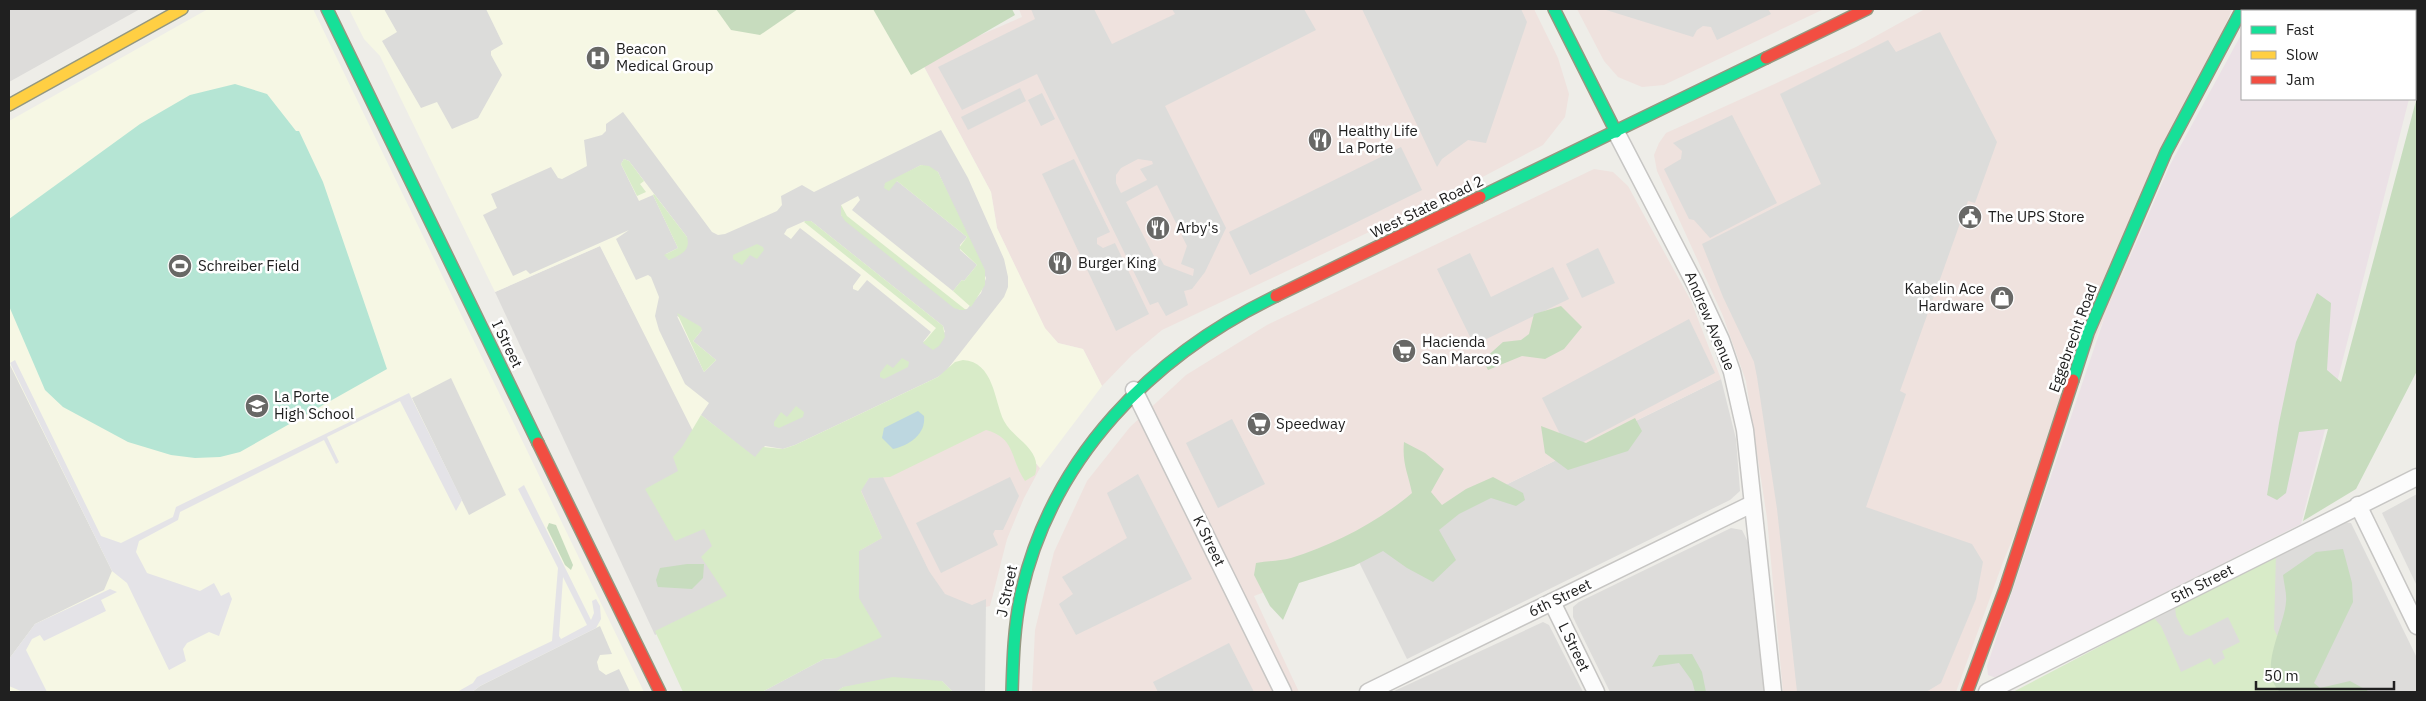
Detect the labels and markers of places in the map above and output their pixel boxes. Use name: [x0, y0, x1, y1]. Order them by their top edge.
place label: Beacon Medical Group: [616, 39, 714, 75]
hospital icon: Beacon Medical Group: [585, 45, 611, 71]
place label: Healthy Life La Porte: [1338, 121, 1418, 157]
restaurant icon: Healthy Life La Porte: [1307, 127, 1333, 153]
public building icon: The UPS Store: [1957, 204, 1983, 230]
place label: The UPS Store: [1988, 207, 2084, 226]
restaurant icon: Arby's: [1145, 215, 1171, 241]
place label: Arby's: [1176, 218, 1218, 237]
restaurant icon: Burger King: [1047, 250, 1073, 276]
sports icon: Schreiber Field: [167, 253, 193, 279]
place label: Burger King: [1078, 253, 1156, 272]
place label: Schreiber Field: [198, 256, 299, 275]
place label: Kabelin Ace Hardware: [1905, 279, 1984, 315]
shop icon: Kabelin Ace Hardware: [1989, 285, 2015, 311]
place label: Hacienda San Marcos: [1422, 332, 1500, 368]
supermarket icon: Hacienda San Marcos: [1391, 338, 1417, 364]
place label: La Porte High School: [274, 387, 354, 423]
school or university icon: La Porte High School: [244, 393, 270, 419]
supermarket icon: Speedway: [1246, 411, 1272, 437]
place label: Speedway: [1276, 414, 1346, 433]

